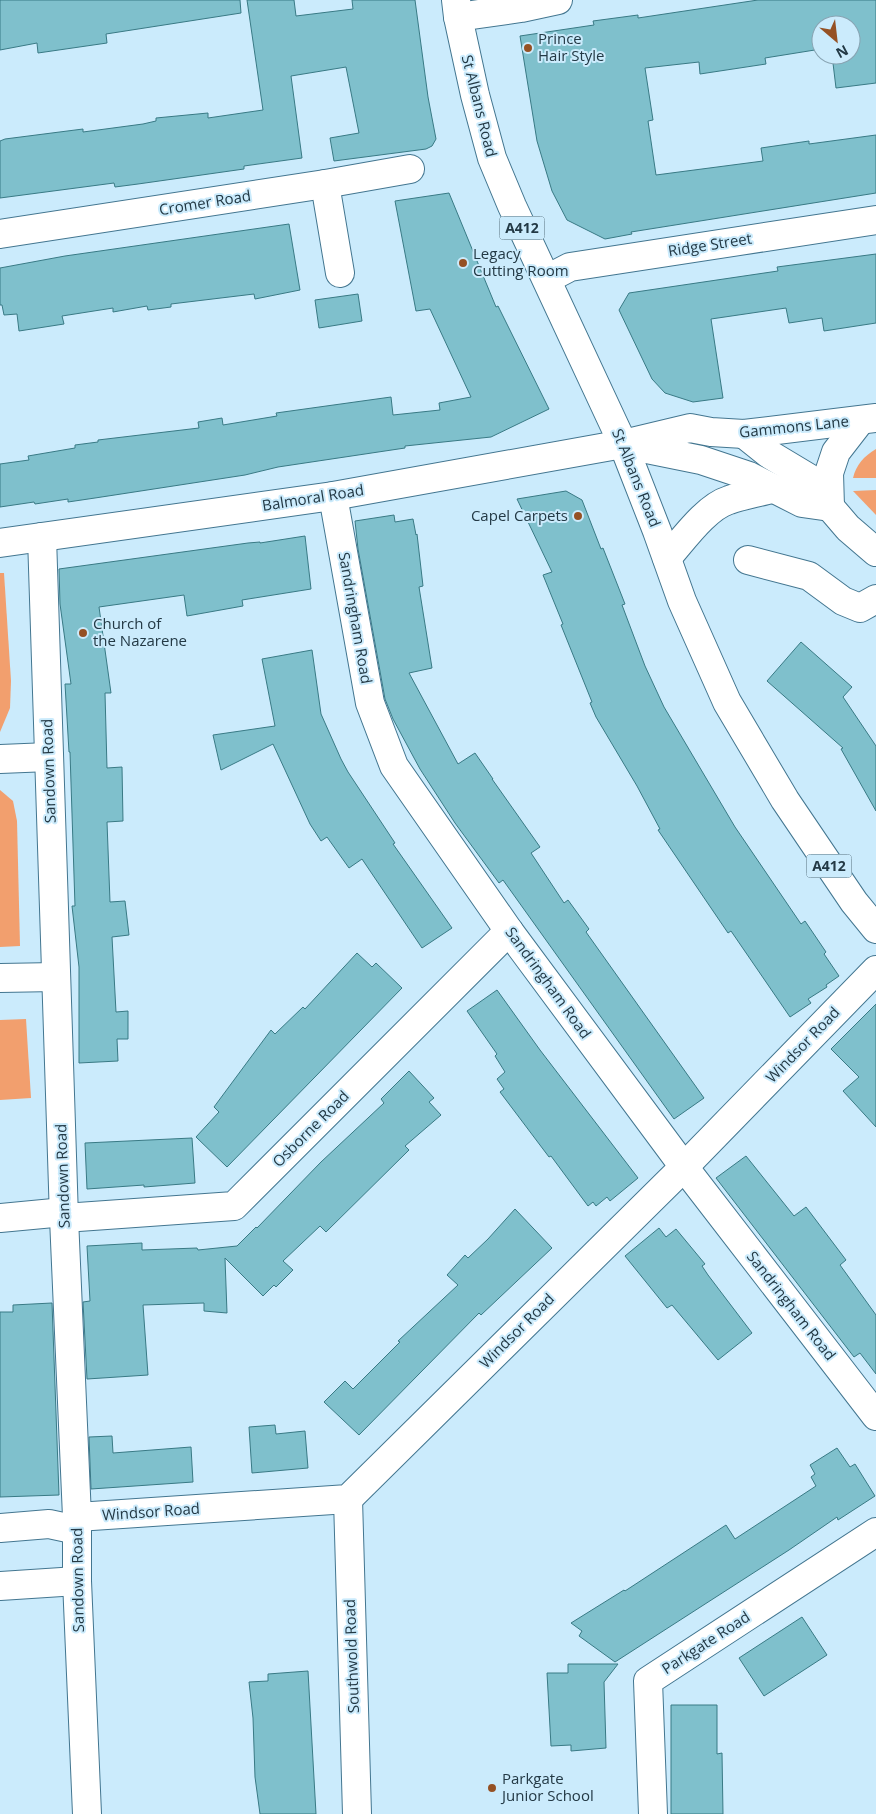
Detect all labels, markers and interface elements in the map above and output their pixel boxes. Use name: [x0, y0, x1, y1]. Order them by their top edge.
north arrow: [811, 15, 861, 65]
place label: Prince Hair Style: [538, 28, 605, 65]
text: N: [833, 41, 852, 63]
marker: Prince Hair Style: [522, 42, 534, 54]
street label: St Albans Road: [458, 53, 502, 159]
street label: Cromer Road: [157, 185, 252, 219]
road number: A412: [500, 217, 544, 240]
street label: Ridge Street: [667, 228, 753, 261]
place label: Legacy Cutting Room: [473, 243, 569, 280]
marker: Legacy Cutting Room: [457, 257, 469, 269]
street label: Gammons Lane: [738, 410, 850, 442]
street label: St Albans Road: [608, 426, 666, 530]
street label: Balmoral Road: [261, 479, 365, 515]
place label: Capel Carpets: [471, 505, 568, 525]
marker: Capel Carpets: [572, 510, 584, 522]
street label: Sandringham Road: [335, 550, 377, 685]
place label: Church of the Nazarene: [93, 613, 187, 650]
marker: Church of the Nazarene: [77, 627, 89, 639]
street label: Sandown Road: [36, 718, 60, 824]
road number: A412: [806, 854, 852, 878]
street label: Sandringham Road: [502, 923, 596, 1042]
street label: Windsor Road: [761, 1002, 844, 1087]
street label: Osborne Road: [268, 1086, 353, 1171]
street label: Sandown Road: [50, 1123, 74, 1229]
street label: Sandringham Road: [743, 1247, 841, 1364]
street label: Windsor Road: [475, 1289, 558, 1372]
street label: Windsor Road: [101, 1498, 201, 1524]
street label: Sandown Road: [66, 1528, 88, 1632]
street label: Southwold Road: [339, 1599, 363, 1713]
street label: Parkgate Road: [658, 1606, 753, 1678]
place label: Parkgate Junior School: [500, 1768, 594, 1805]
marker: Parkgate Junior School: [486, 1782, 498, 1794]

